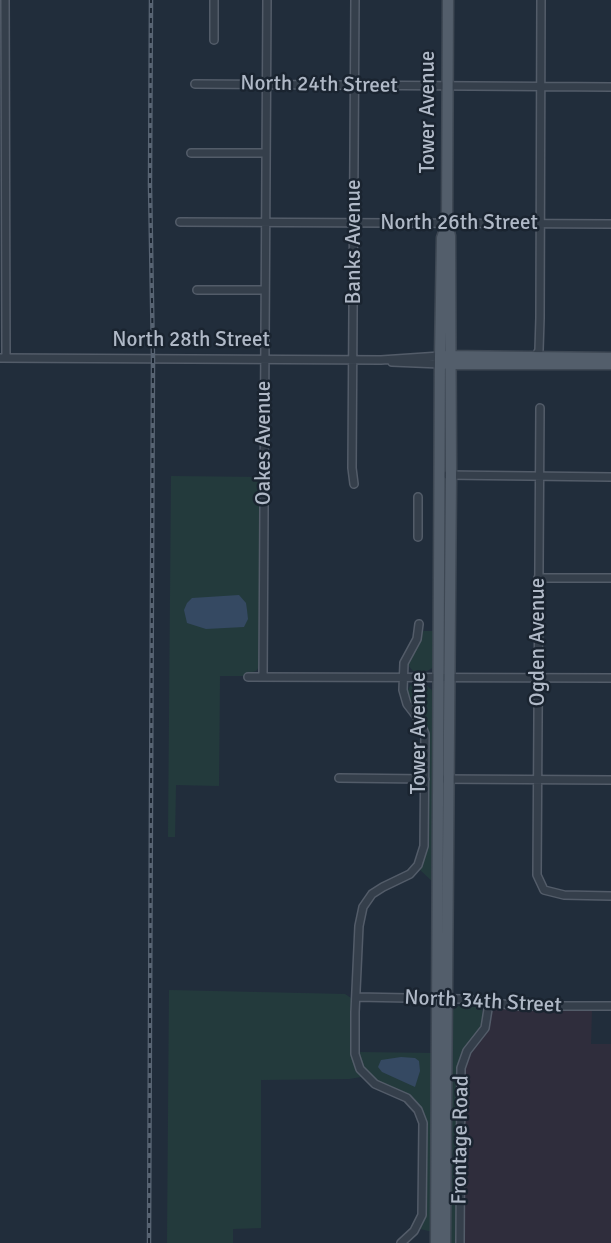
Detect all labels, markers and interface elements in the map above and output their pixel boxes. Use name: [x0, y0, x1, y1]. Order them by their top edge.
street label: Tower Avenue: [415, 51, 441, 173]
street label: North 24th Street: [240, 71, 398, 99]
street label: Banks Avenue: [341, 180, 367, 304]
street label: North 26th Street: [380, 210, 538, 236]
street label: North 28th Street: [112, 327, 270, 353]
street label: Oakes Avenue: [251, 381, 277, 505]
street label: Ogden Avenue: [525, 578, 551, 706]
street label: Tower Avenue: [406, 672, 432, 794]
street label: North 34th Street: [404, 985, 562, 1019]
street label: Frontage Road: [447, 1075, 475, 1205]

